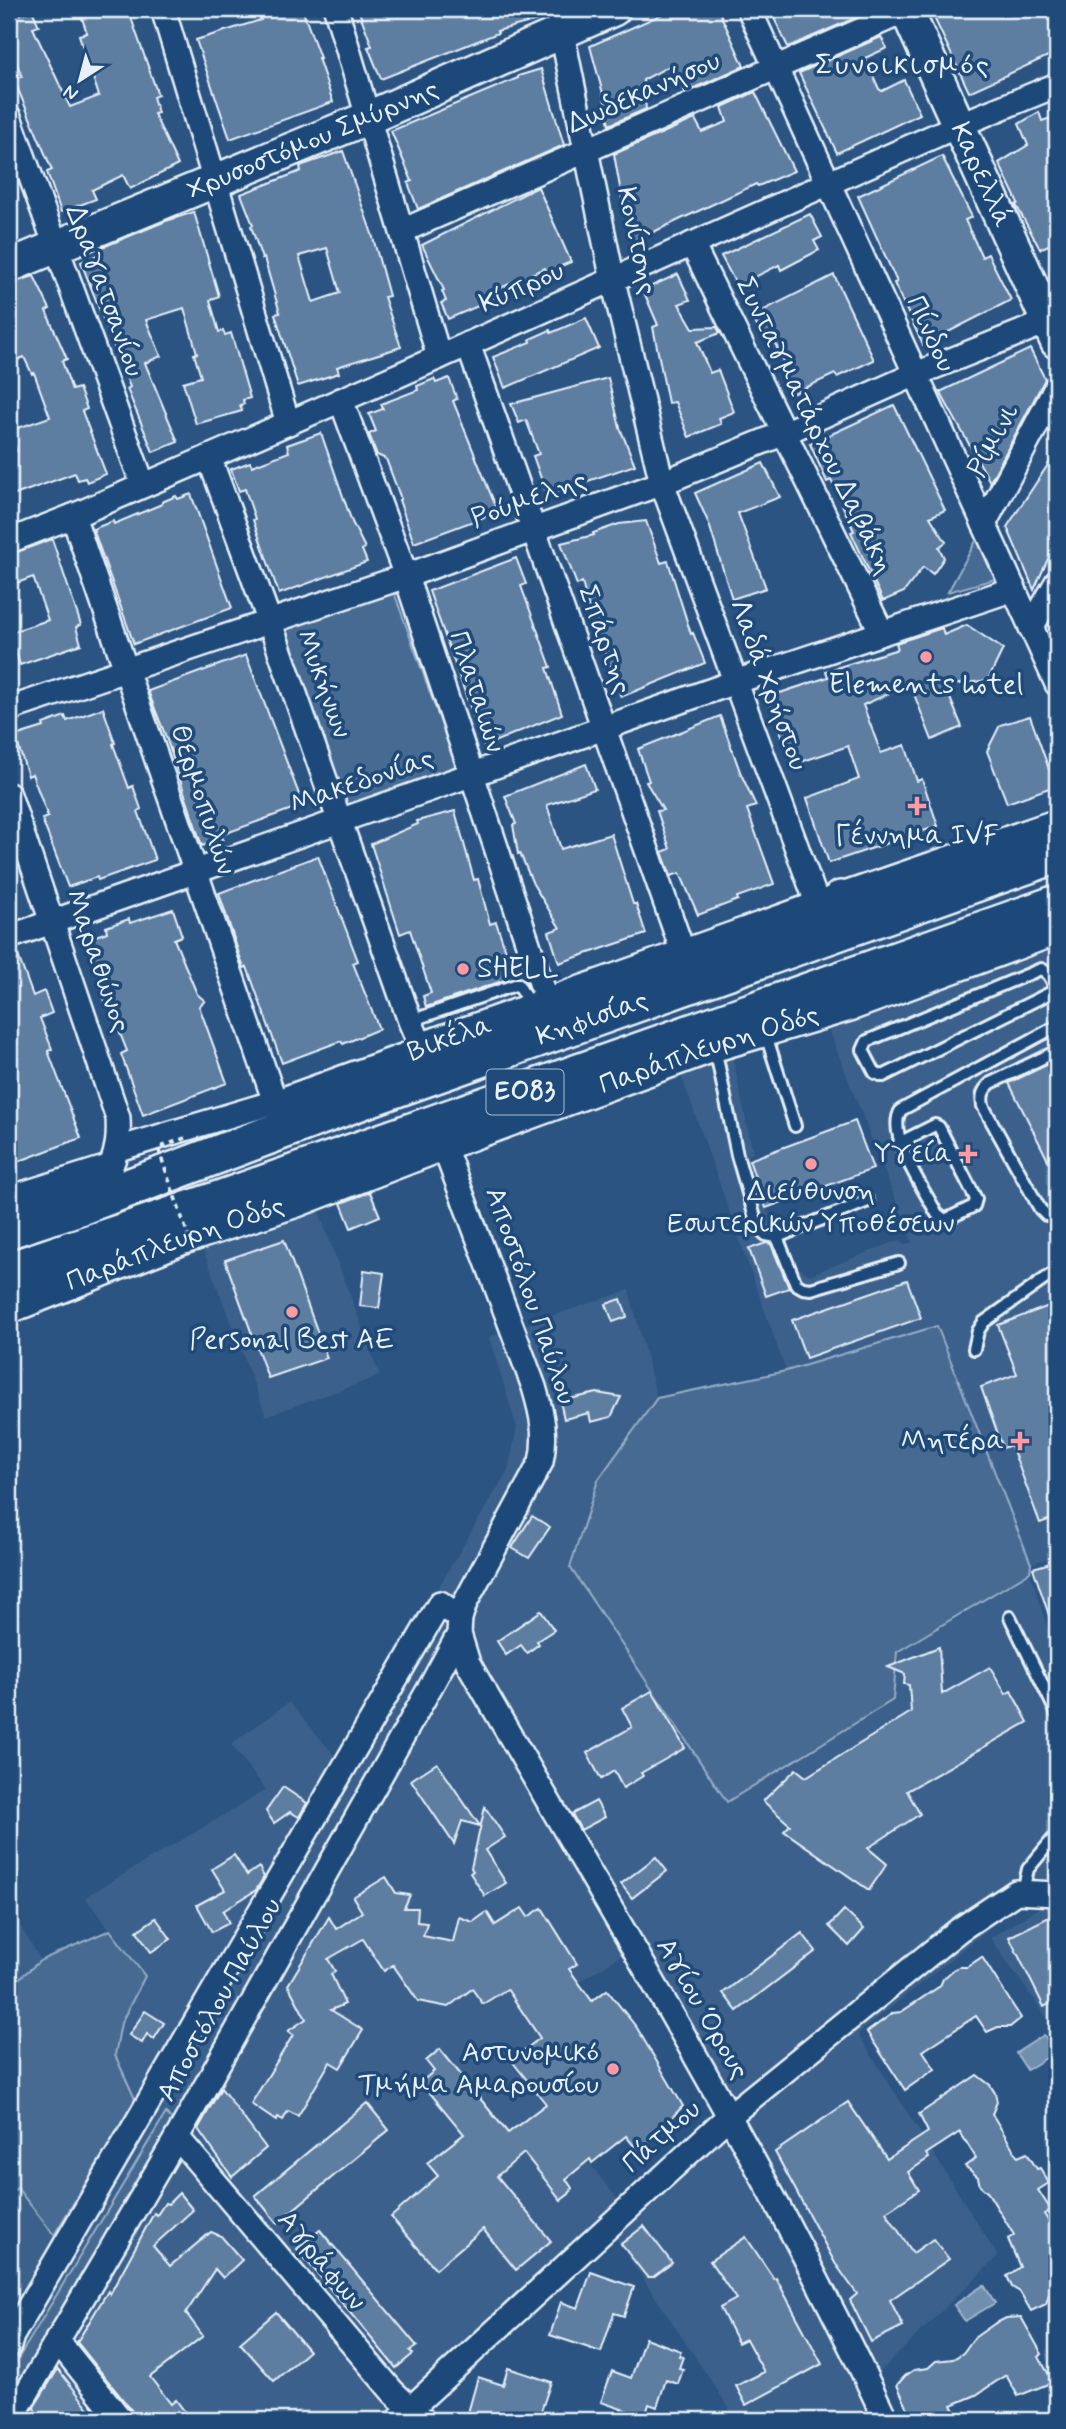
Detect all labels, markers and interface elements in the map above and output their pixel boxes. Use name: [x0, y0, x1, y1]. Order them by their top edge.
street label: Δωδεκανήσου: [562, 43, 726, 143]
north arrow: [46, 46, 116, 116]
district label: Συνοικισμός: [815, 46, 991, 85]
street label: Χρυσοστόμου Σμύρνης: [181, 70, 444, 209]
text: N: [58, 79, 83, 106]
street label: Καρελλά: [941, 116, 1021, 233]
street label: Κονίτσης: [607, 184, 665, 298]
street label: Δραγατσανίου: [56, 200, 152, 382]
street label: Κύπρου: [474, 253, 570, 323]
street label: Συνταγματάρχου Δαβάκη: [726, 271, 902, 581]
street label: Πίνδου: [896, 290, 964, 378]
street label: Ρίμινι: [959, 397, 1029, 484]
street label: Ρούμελης: [466, 462, 592, 538]
street label: Σπάρτης: [568, 581, 640, 699]
street label: Λαδά Χρήστου: [720, 594, 816, 776]
street label: Μυκήνων: [286, 625, 360, 743]
street label: Πλαταιών: [439, 626, 513, 758]
marker: Elements hotel: [918, 649, 934, 665]
place label: Elements hotel: [829, 667, 1023, 704]
street label: Θερμοπυλών: [160, 720, 244, 880]
street label: Μακεδονίας: [285, 740, 439, 824]
marker: Γέννημα IVF: [907, 796, 927, 816]
place label: Γέννημα IVF: [835, 818, 999, 855]
street label: Μαραθώνος: [55, 884, 139, 1038]
place label: SHELL: [477, 951, 559, 988]
marker: SHELL: [455, 961, 471, 977]
street label: Κηφισίας: [531, 982, 653, 1055]
street label: Παράπλευρη Οδός: [594, 996, 823, 1104]
street label: Βικέλα: [403, 1007, 497, 1071]
road number: ΕΟ83: [486, 1070, 564, 1114]
place label: Υγεία: [874, 1136, 952, 1173]
marker: Υγεία: [958, 1144, 978, 1164]
marker: Διεύθυνση Εσωτερικών Υποθέσεων: [803, 1156, 819, 1172]
place label: Διεύθυνση Εσωτερικών Υποθέσεων: [667, 1174, 955, 1243]
street label: Αποστόλου Παύλου: [475, 1182, 585, 1410]
street label: Παράπλευρη Οδός: [61, 1187, 289, 1301]
marker: Personal Best AE: [284, 1304, 300, 1320]
place label: Personal Best AE: [190, 1322, 394, 1359]
place label: Μητέρα: [901, 1423, 1004, 1460]
marker: Μητέρα: [1010, 1431, 1030, 1451]
street label: Αποστόλου Παύλου: [149, 1892, 291, 2108]
street label: Αγίου Όρους: [647, 1932, 757, 2086]
place label: Αστυνομικό Τμήμα Αμαρουσίου: [358, 2035, 599, 2104]
marker: Αστυνομικό Τμήμα Αμαρουσίου: [605, 2061, 621, 2077]
street label: Πάτμου: [615, 2092, 709, 2182]
street label: Αγράφων: [268, 2203, 374, 2319]

